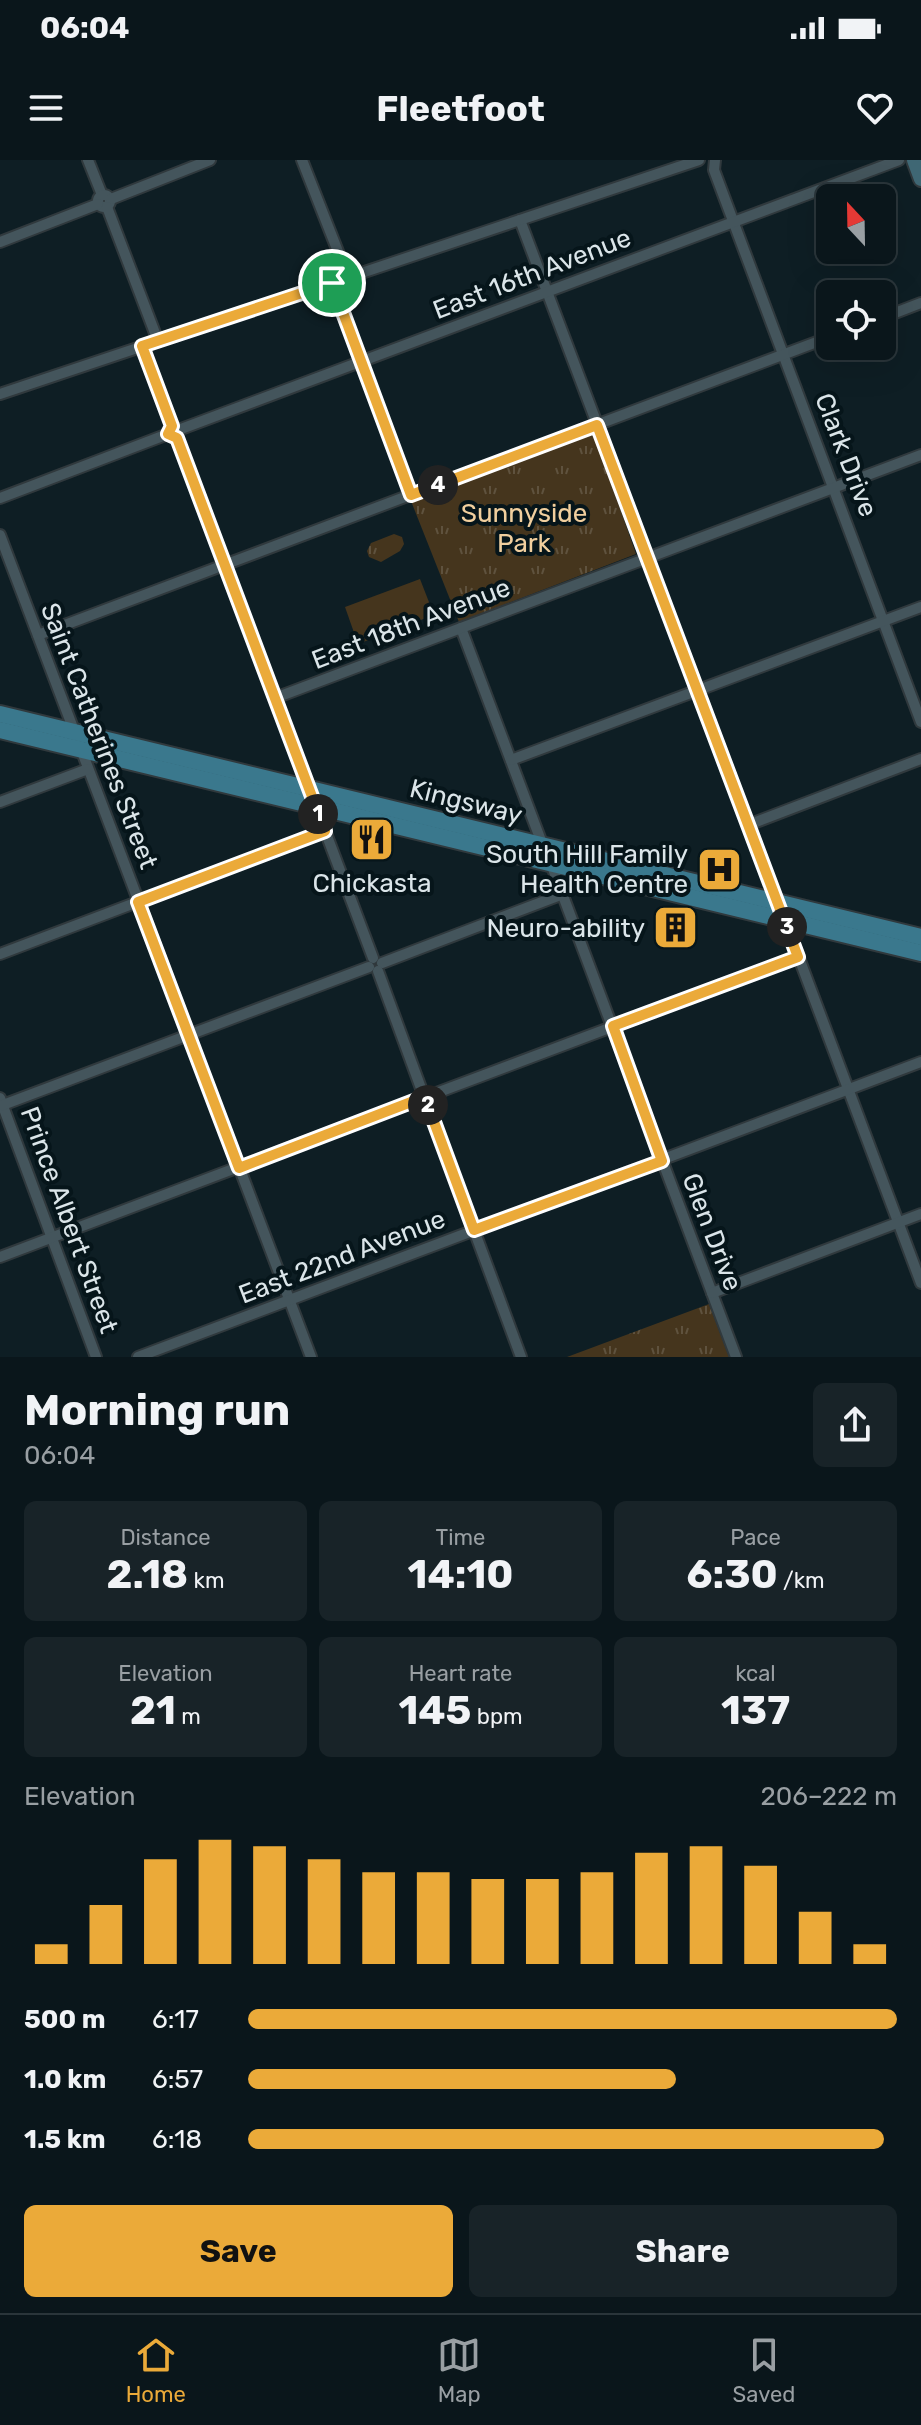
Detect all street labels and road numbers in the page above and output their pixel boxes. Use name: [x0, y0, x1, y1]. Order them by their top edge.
street label: East 16th Avenue: [429, 222, 635, 326]
street label: Clark Drive: [808, 389, 884, 521]
street label: East 18th Avenue: [307, 572, 515, 676]
street label: Saint Catherines Street: [34, 599, 164, 873]
street label: Kingsway: [406, 773, 526, 831]
street label: Prince Albert Street: [14, 1103, 124, 1337]
street label: Glen Drive: [675, 1169, 749, 1295]
street label: East 22nd Avenue: [235, 1203, 449, 1311]

